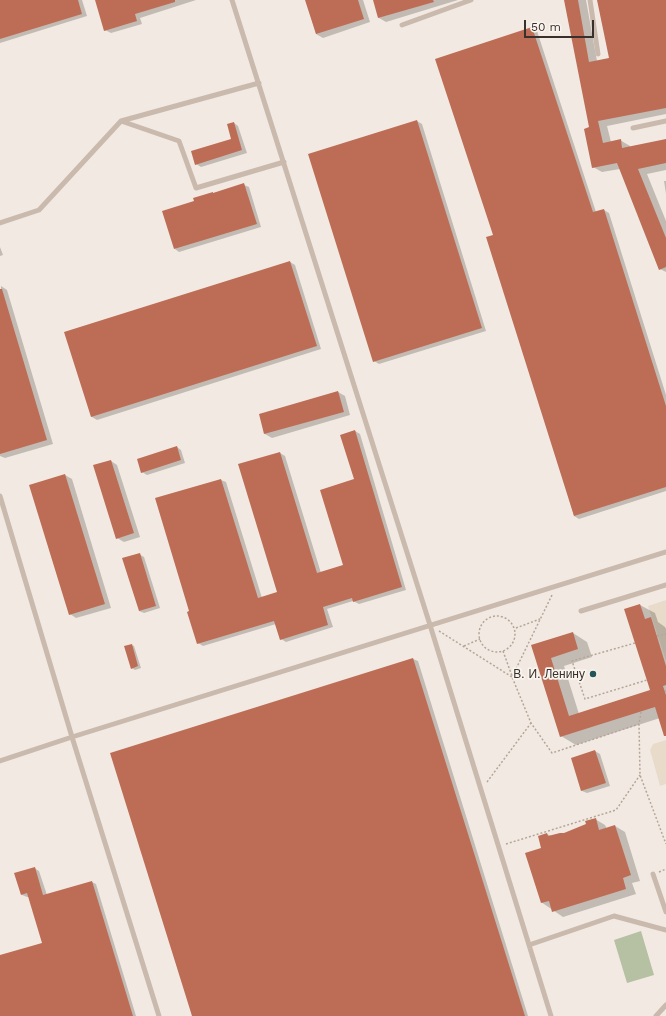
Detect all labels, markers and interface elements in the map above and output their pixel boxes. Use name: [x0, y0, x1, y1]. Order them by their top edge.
scale bar: [526, 12, 596, 38]
text: 50 m: [531, 20, 561, 34]
place label: В. И. Ленину: [513, 667, 585, 681]
marker: В. И. Ленину: [588, 669, 598, 679]

